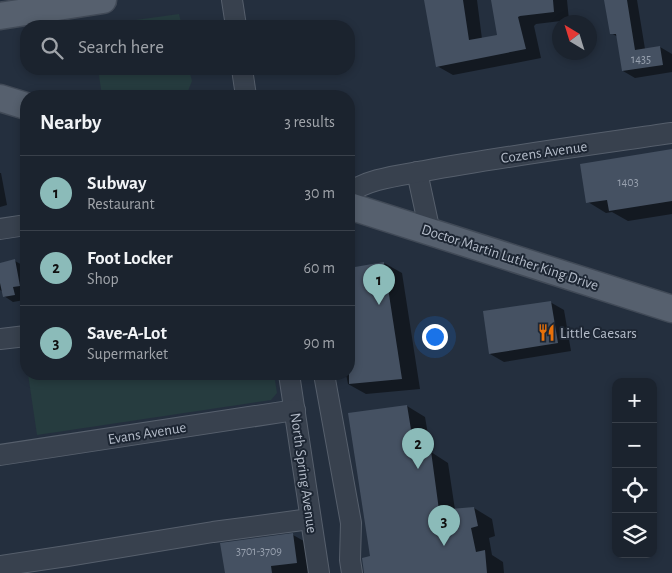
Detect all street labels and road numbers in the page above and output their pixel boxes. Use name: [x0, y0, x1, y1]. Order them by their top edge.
street label: Cozens Avenue: [500, 139, 588, 166]
street label: Doctor Martin Luther King Drive: [419, 222, 600, 293]
street label: North Spring Avenue: [288, 412, 319, 534]
street label: Evans Avenue: [107, 420, 187, 447]

